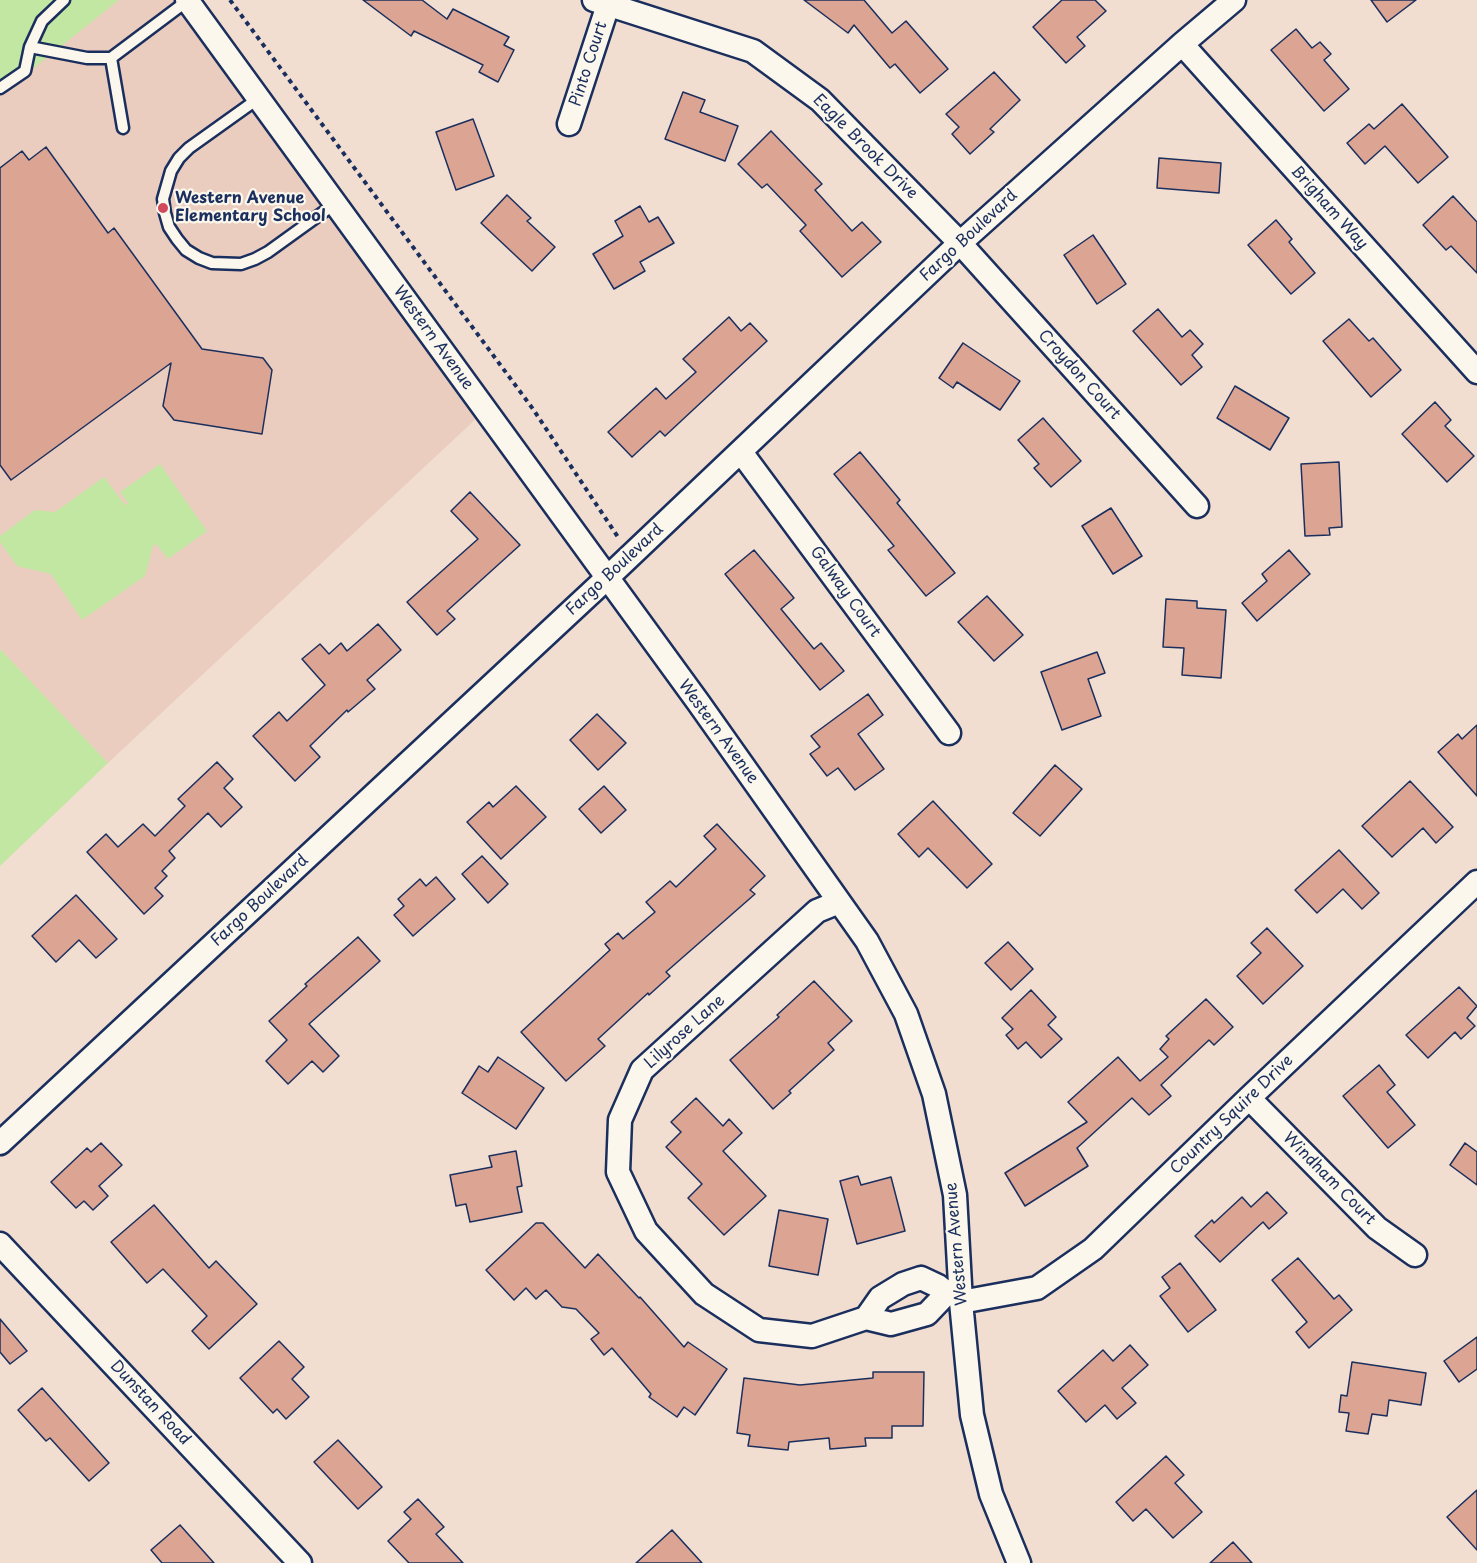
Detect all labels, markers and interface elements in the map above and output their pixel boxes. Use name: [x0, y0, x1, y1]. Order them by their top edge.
street label: Pinto Court: [566, 19, 612, 109]
street label: Eagle Brook Drive: [809, 91, 921, 203]
street label: Brigham Way: [1286, 162, 1372, 254]
street label: Fargo Boulevard: [916, 186, 1022, 286]
place label: Western Avenue Elementary School: [175, 189, 326, 227]
marker: Western Avenue Elementary School: [156, 201, 170, 215]
street label: Western Avenue: [389, 282, 477, 394]
street label: Croydon Court: [1034, 326, 1124, 424]
street label: Fargo Boulevard: [562, 520, 668, 620]
street label: Galway Court: [806, 543, 884, 641]
street label: Western Avenue: [674, 676, 762, 788]
street label: Fargo Boulevard: [207, 851, 313, 951]
street label: Lilyrose Lane: [641, 991, 729, 1073]
street label: Country Squire Drive: [1167, 1051, 1297, 1179]
street label: Windham Court: [1279, 1129, 1379, 1229]
street label: Western Avenue: [942, 1182, 972, 1306]
street label: Dunstan Road: [106, 1357, 194, 1449]

